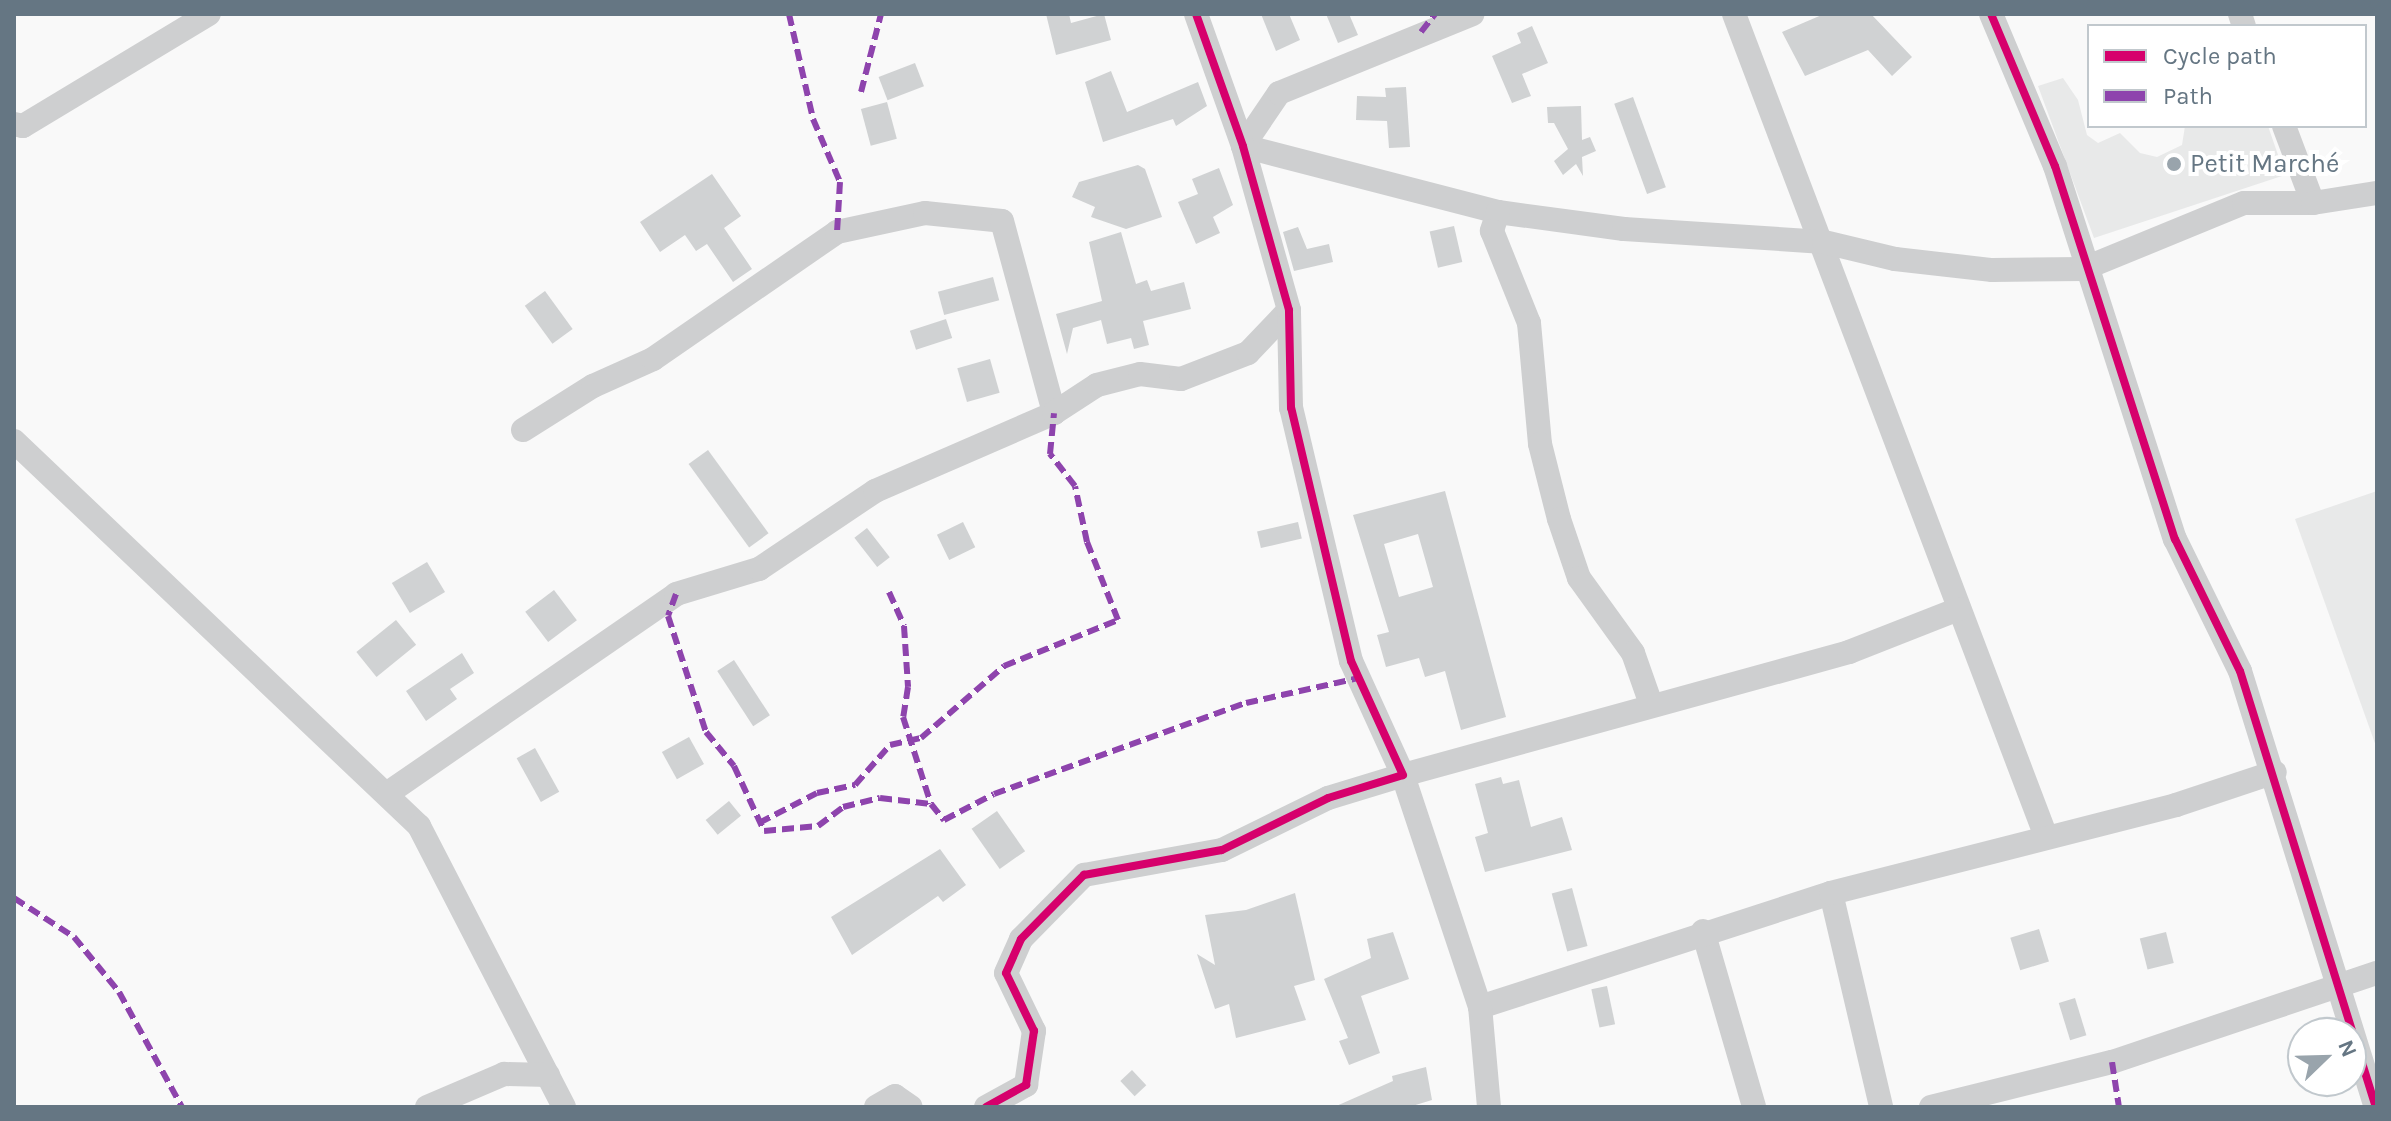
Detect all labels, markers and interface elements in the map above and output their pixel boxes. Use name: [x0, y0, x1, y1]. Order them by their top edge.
legend: [2087, 24, 2367, 128]
text: Cycle path: [2163, 42, 2277, 70]
text: Path: [2163, 82, 2213, 110]
place label: Petit Marché: [2190, 148, 2339, 180]
marker: Petit Marché: [2165, 155, 2183, 173]
north arrow: [2287, 1017, 2367, 1097]
text: N: [2332, 1036, 2362, 1061]

